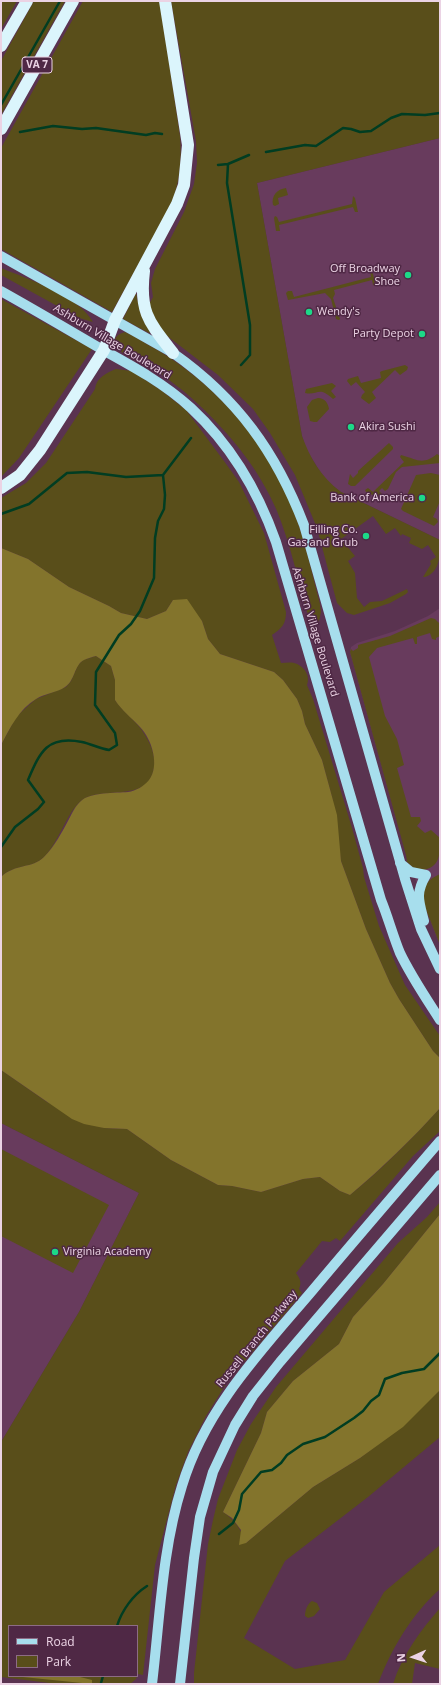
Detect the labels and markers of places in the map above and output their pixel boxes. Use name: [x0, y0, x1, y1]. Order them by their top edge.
place label: Off Broadway Shoe: [330, 262, 400, 288]
marker: Off Broadway Shoe: [403, 270, 413, 280]
place label: Wendy's: [317, 305, 360, 319]
marker: Wendy's: [304, 307, 314, 317]
place label: Party Depot: [353, 327, 414, 341]
marker: Party Depot: [417, 329, 427, 339]
place label: Akira Sushi: [359, 420, 416, 434]
marker: Akira Sushi: [346, 422, 356, 432]
place label: Bank of America: [330, 491, 414, 505]
marker: Bank of America: [417, 493, 427, 503]
place label: Filling Co. Gas and Grub: [287, 523, 358, 549]
marker: Filling Co. Gas and Grub: [361, 531, 371, 541]
place label: Virginia Academy: [63, 1245, 151, 1259]
marker: Virginia Academy: [50, 1247, 60, 1257]

